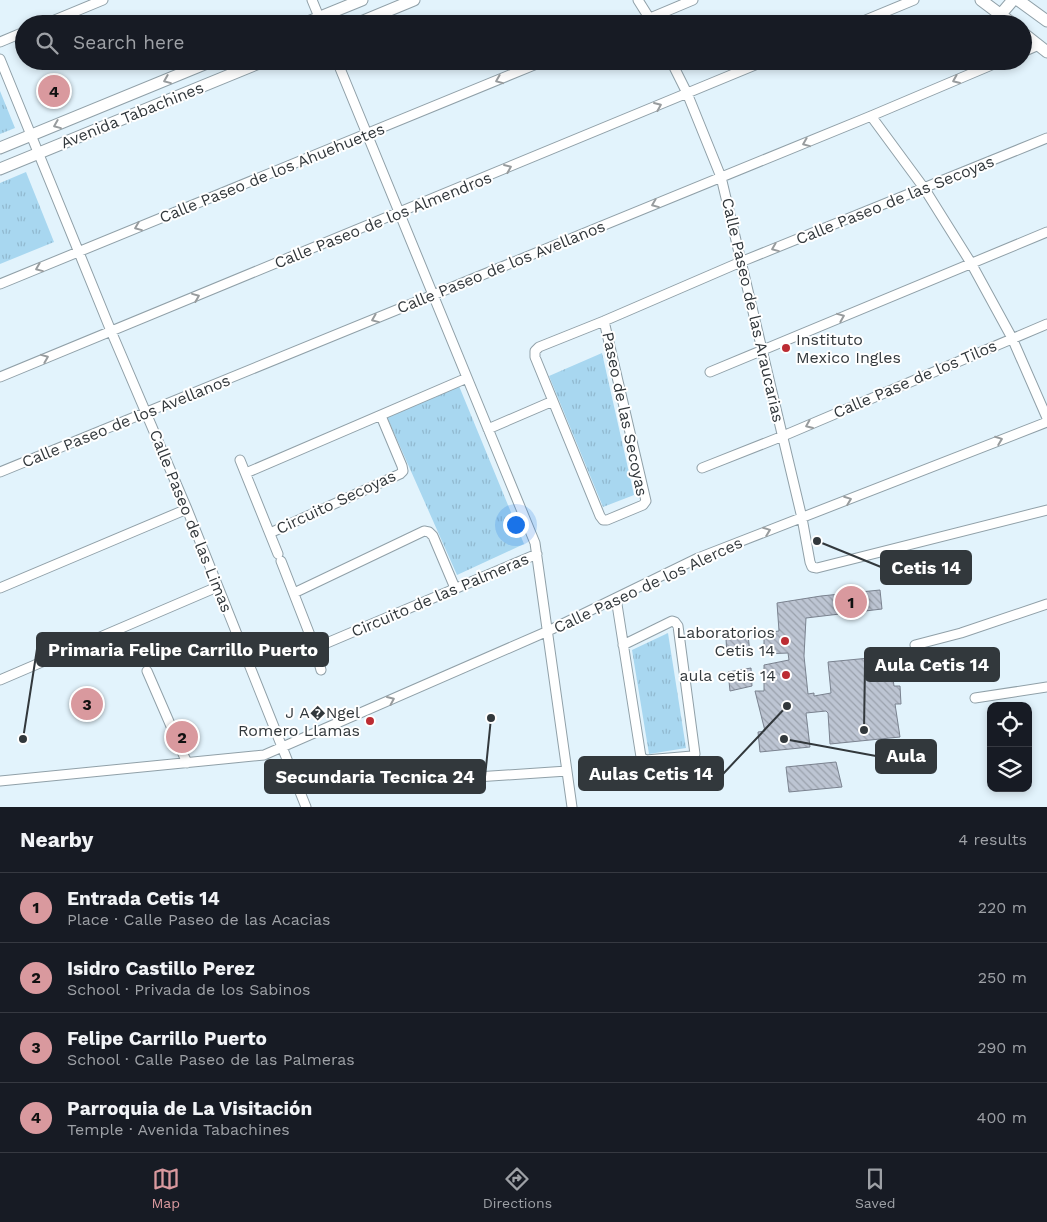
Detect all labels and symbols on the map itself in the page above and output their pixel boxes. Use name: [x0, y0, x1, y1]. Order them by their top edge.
pin: 4: [38, 72, 70, 110]
one-way arrow: [163, 73, 172, 84]
one-way arrow: [495, 73, 504, 84]
one-way arrow: [952, 74, 961, 85]
street label: Avenida Tabachines: [58, 78, 206, 152]
one-way arrow: [653, 101, 661, 111]
one-way arrow: [53, 119, 62, 129]
street label: Calle Paseo de los Ahuehuetes: [157, 119, 387, 227]
one-way arrow: [802, 136, 811, 147]
street label: Calle Paseo de las Secoyas: [793, 151, 997, 249]
one-way arrow: [503, 164, 511, 174]
street label: Calle Paseo de los Almendros: [272, 168, 494, 272]
street label: Calle Paseo de las Araucarias: [718, 196, 788, 424]
one-way arrow: [652, 198, 660, 208]
street label: Calle Paseo de los Avellanos: [394, 216, 608, 318]
one-way arrow: [134, 221, 143, 232]
one-way arrow: [771, 242, 780, 253]
one-way arrow: [35, 262, 44, 272]
one-way arrow: [191, 293, 199, 303]
one-way arrow: [372, 313, 380, 323]
one-way arrow: [836, 313, 845, 324]
street label: Paseo de las Secoyas: [598, 330, 652, 498]
place label: Instituto Mexico Ingles: [796, 330, 901, 367]
street label: Calle Pase de los Tilos: [830, 336, 1000, 422]
marker: Instituto Mexico Ingles: [780, 342, 792, 354]
one-way arrow: [40, 354, 49, 365]
street label: Calle Paseo de los Avellanos: [19, 370, 233, 472]
one-way arrow: [805, 418, 814, 429]
street label: Calle Paseo de las Limas: [146, 427, 236, 615]
one-way arrow: [994, 436, 1003, 447]
street label: Circuito Secoyas: [273, 466, 399, 538]
one-way arrow: [843, 496, 852, 506]
your location: [503, 512, 529, 538]
one-way arrow: [762, 527, 771, 538]
street label: Calle Paseo de los Alerces: [551, 533, 745, 637]
street label: Circuito de las Palmeras: [348, 549, 532, 641]
callout: Cetis 14: [881, 551, 971, 584]
text: Cetis 14: [891, 557, 961, 578]
pin: 1: [835, 583, 867, 621]
place label: Laboratorios Cetis 14: [677, 623, 775, 660]
callout: Primaria Felipe Carrillo Puerto: [37, 633, 328, 666]
marker: Laboratorios Cetis 14: [779, 635, 791, 647]
text: Primaria Felipe Carrillo Puerto: [48, 639, 318, 660]
callout: Aula Cetis 14: [865, 648, 999, 681]
text: Aula Cetis 14: [875, 654, 990, 675]
place label: aula cetis 14: [680, 666, 776, 685]
marker: aula cetis 14: [780, 669, 792, 681]
pin: 3: [71, 685, 103, 723]
one-way arrow: [386, 696, 395, 707]
place label: J A�Ngel Romero Llamas: [238, 703, 360, 740]
marker: J A�Ngel Romero Llamas: [364, 715, 376, 727]
pin: 2: [166, 718, 198, 756]
callout: Aula: [876, 740, 936, 773]
text: Aula: [886, 745, 926, 766]
callout: Aulas Cetis 14: [579, 757, 723, 790]
callout: Secundaria Tecnica 24: [265, 760, 485, 793]
text: Aulas Cetis 14: [589, 763, 713, 784]
text: Secundaria Tecnica 24: [275, 766, 475, 787]

